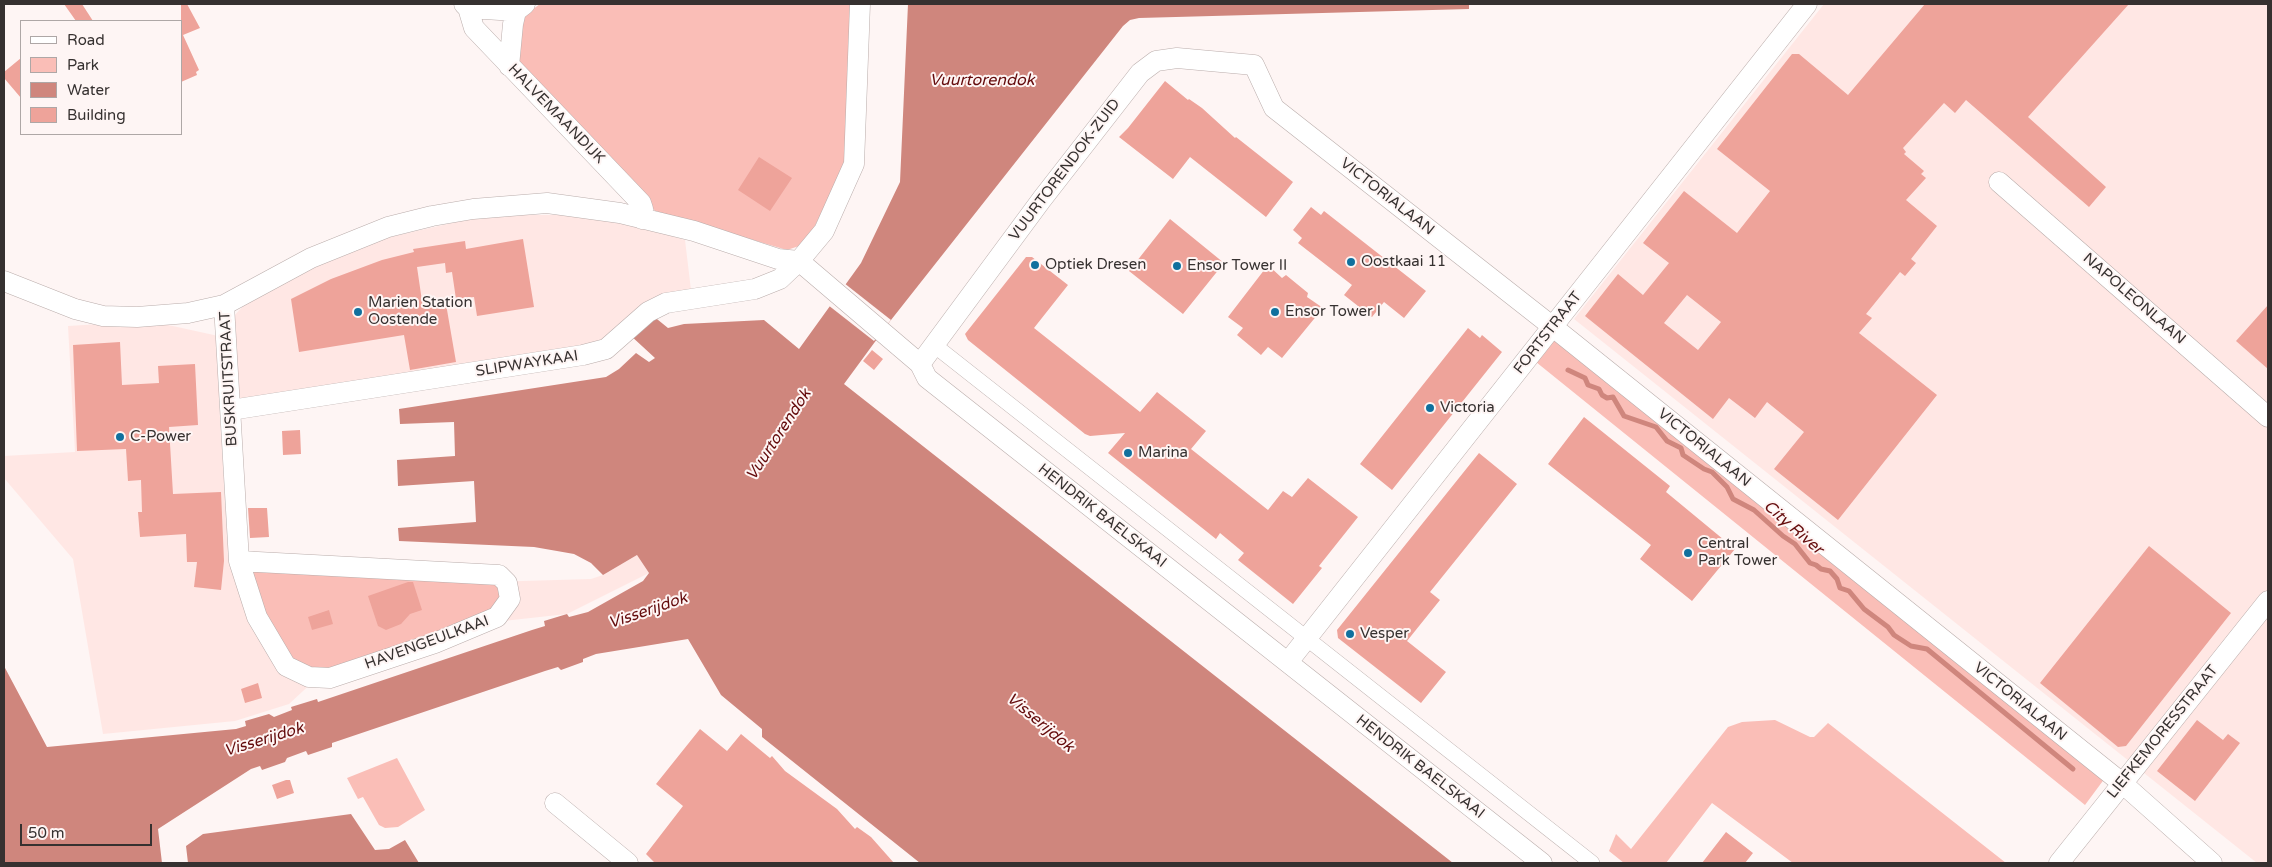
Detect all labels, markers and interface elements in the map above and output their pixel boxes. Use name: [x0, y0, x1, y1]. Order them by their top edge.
legend: [20, 20, 182, 135]
text: Road: [67, 31, 105, 49]
text: Park: [67, 56, 99, 74]
street label: HALVEMAANDIJK: [504, 60, 608, 168]
water label: Vuurtorendok: [929, 71, 1035, 91]
text: Water: [67, 81, 110, 99]
street label: VUURTORENDOK-ZUID: [1006, 95, 1124, 245]
text: Building: [67, 106, 126, 124]
street label: VICTORIALAAN: [1336, 155, 1438, 239]
street label: NAPOLEONLAAN: [2079, 249, 2189, 349]
place label: Oostkaai 11: [1361, 253, 1446, 271]
place label: Optiek Dresen: [1045, 256, 1146, 274]
marker: Oostkaai 11: [1345, 256, 1357, 268]
place label: Ensor Tower II: [1187, 257, 1287, 275]
marker: Optiek Dresen: [1029, 259, 1041, 271]
marker: Ensor Tower II: [1171, 260, 1183, 272]
street label: FORTSTRAAT: [1510, 288, 1586, 378]
place label: Marien Station Oostende: [368, 294, 473, 329]
place label: Ensor Tower I: [1285, 303, 1381, 321]
marker: Marien Station Oostende: [352, 306, 364, 318]
marker: Ensor Tower I: [1269, 306, 1281, 318]
street label: BUSKRUITSTRAAT: [216, 311, 242, 447]
street label: SLIPWAYKAAI: [475, 347, 579, 381]
water label: Vuurtorendok: [742, 386, 816, 484]
place label: Victoria: [1440, 399, 1495, 417]
marker: Victoria: [1424, 402, 1436, 414]
street label: VICTORIALAAN: [1654, 405, 1754, 491]
place label: C-Power: [130, 428, 191, 446]
marker: C-Power: [114, 431, 126, 443]
place label: Marina: [1138, 444, 1188, 462]
marker: Marina: [1122, 447, 1134, 459]
street label: HENDRIK BAELSKAAI: [1034, 460, 1170, 572]
water label: City River: [1759, 497, 1827, 559]
place label: Central Park Tower: [1698, 535, 1777, 570]
marker: Central Park Tower: [1682, 547, 1694, 559]
water label: Visserijdok: [606, 589, 690, 633]
street label: HAVENGEULKAAI: [362, 612, 492, 674]
place label: Vesper: [1360, 625, 1409, 643]
marker: Vesper: [1344, 628, 1356, 640]
street label: VICTORIALAAN: [1970, 659, 2070, 745]
street label: LIEFKEMORESSTRAAT: [2104, 662, 2222, 802]
water label: Visserijdok: [1002, 689, 1078, 757]
street label: HENDRIK BAELSKAAI: [1352, 711, 1488, 823]
water label: Visserijdok: [222, 719, 306, 761]
scale bar: [22, 814, 155, 846]
text: 50 m: [28, 824, 65, 842]

